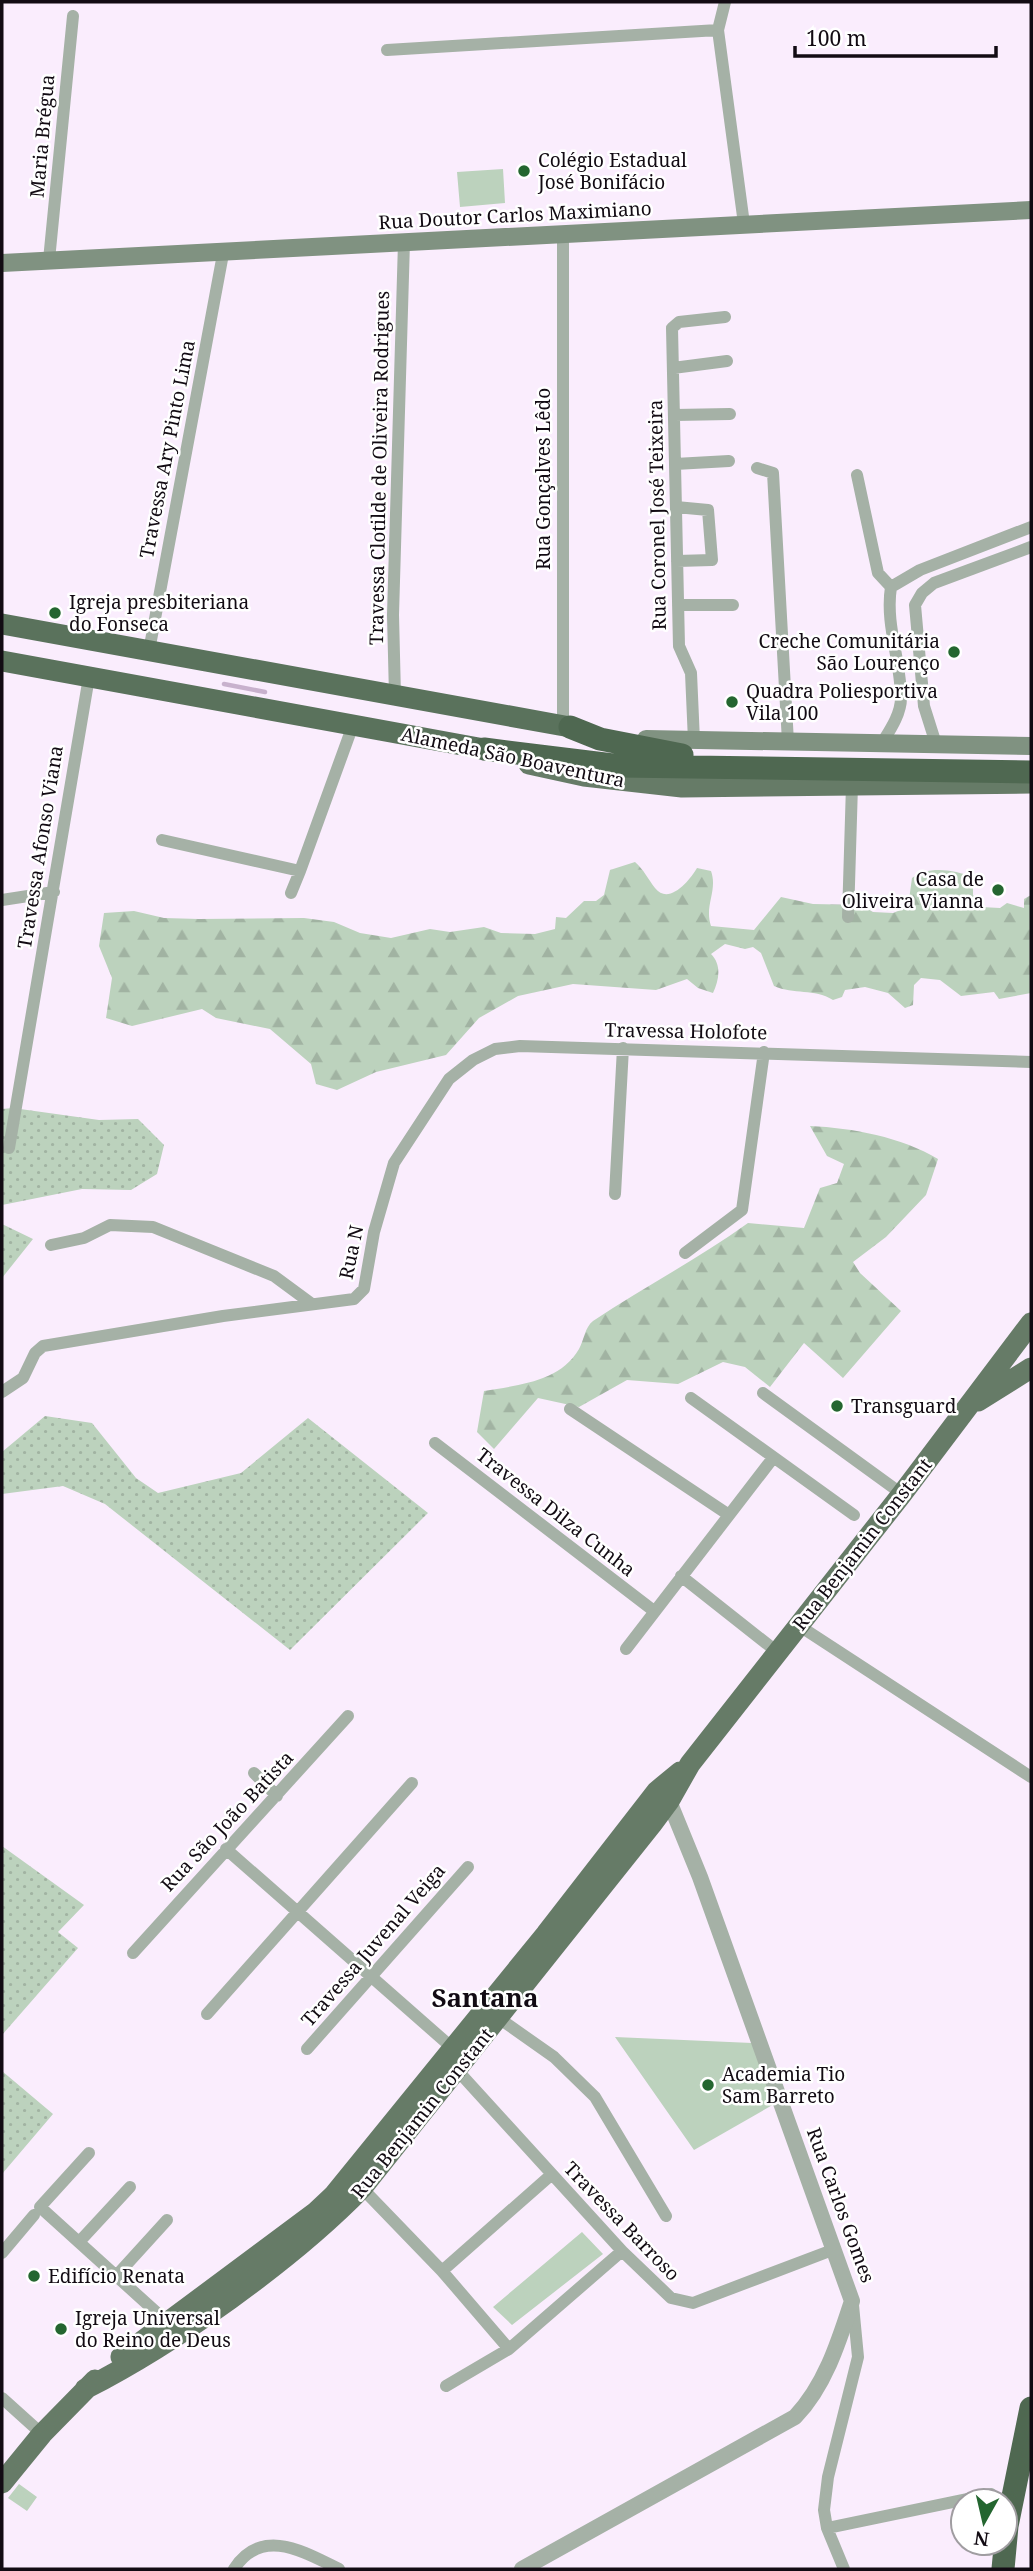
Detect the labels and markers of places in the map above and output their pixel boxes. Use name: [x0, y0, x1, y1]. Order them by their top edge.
place label: Colégio Estadual José Bonifácio: [537, 147, 687, 195]
marker: Colégio Estadual José Bonifácio: [516, 163, 532, 179]
place label: Igreja presbiteriana do Fonseca: [69, 589, 249, 637]
marker: Igreja presbiteriana do Fonseca: [47, 605, 63, 621]
place label: Creche Comunitária São Lourenço: [759, 628, 940, 676]
marker: Creche Comunitária São Lourenço: [946, 644, 962, 660]
place label: Quadra Poliesportiva Vila 100: [746, 678, 938, 726]
marker: Quadra Poliesportiva Vila 100: [724, 694, 740, 710]
place label: Casa de Oliveira Vianna: [842, 866, 984, 914]
marker: Casa de Oliveira Vianna: [990, 882, 1006, 898]
place label: Transguard: [851, 1393, 957, 1419]
marker: Transguard: [829, 1398, 845, 1414]
place label: Academia Tio Sam Barreto: [722, 2061, 845, 2109]
marker: Academia Tio Sam Barreto: [700, 2077, 716, 2093]
place label: Edifício Renata: [48, 2263, 185, 2289]
marker: Edifício Renata: [26, 2268, 42, 2284]
place label: Igreja Universal do Reino de Deus: [75, 2305, 231, 2353]
marker: Igreja Universal do Reino de Deus: [53, 2321, 69, 2337]

